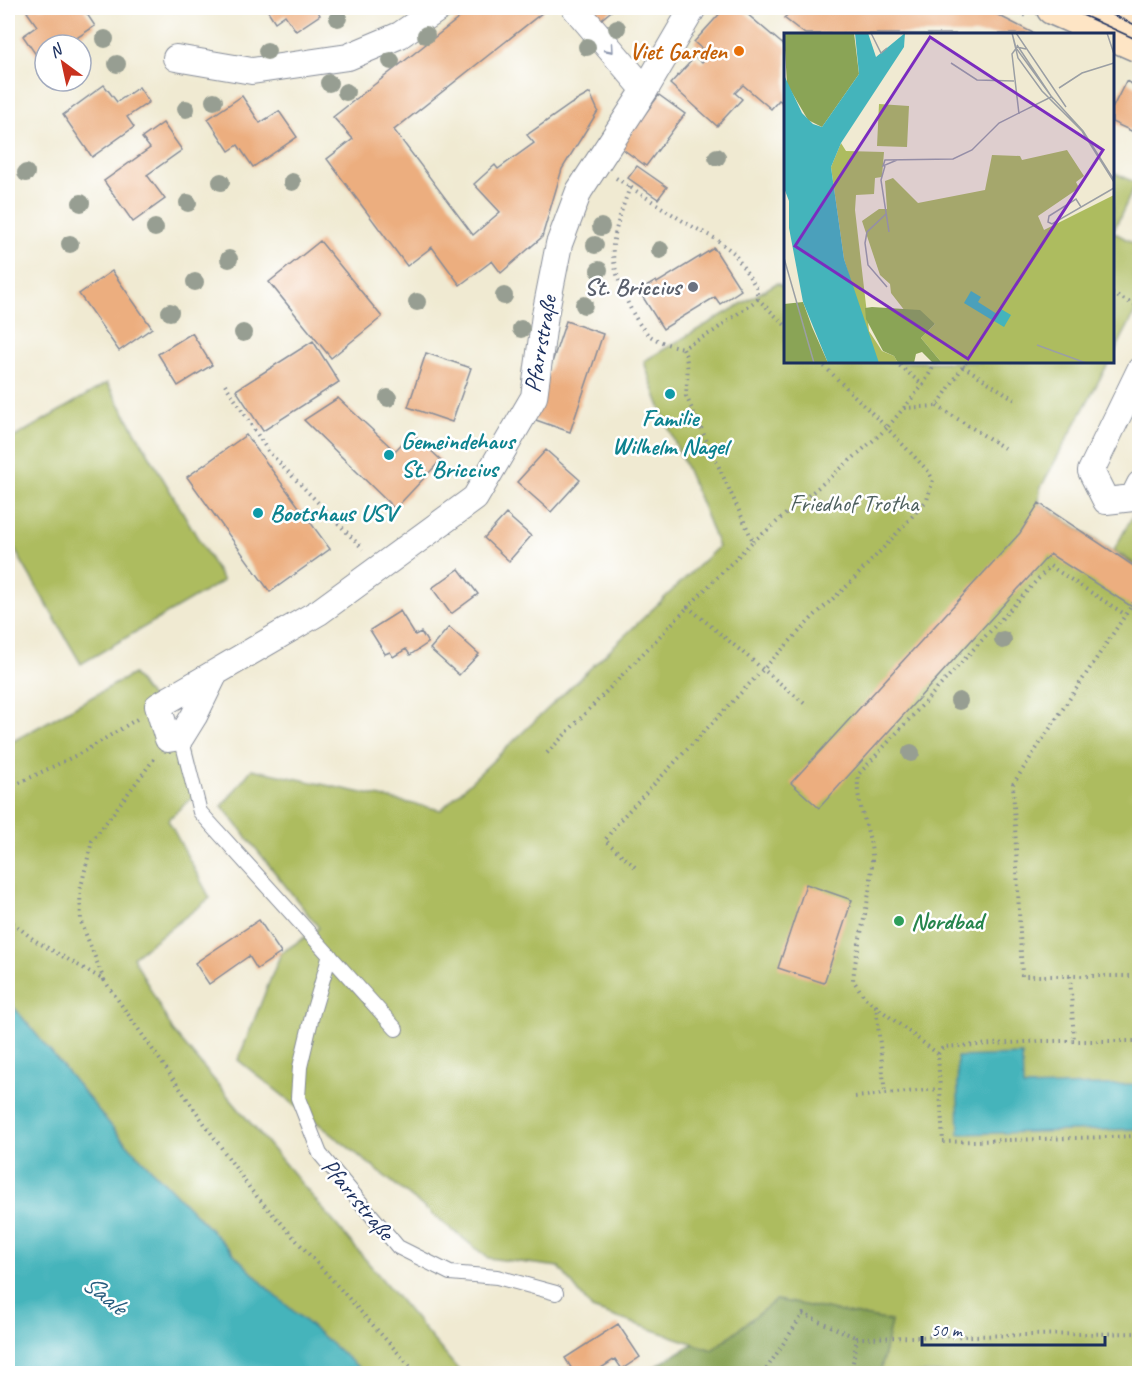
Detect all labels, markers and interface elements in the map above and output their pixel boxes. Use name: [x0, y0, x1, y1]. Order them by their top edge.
north arrow: [33, 33, 93, 93]
inset map: [784, 33, 1114, 363]
place label: Viet Garden: [629, 36, 728, 66]
text: N: [46, 38, 68, 62]
one-way arrow: [603, 42, 614, 52]
marker: Viet Garden: [732, 44, 746, 58]
place label: St. Briccius: [584, 272, 684, 302]
marker: St. Briccius: [686, 280, 700, 294]
street label: Pfarrstraße: [517, 291, 564, 395]
marker: Familie Wilhelm Nagel: [663, 387, 677, 401]
place label: Familie Wilhelm Nagel: [612, 403, 733, 461]
place label: Gemeindehaus St. Briccius: [401, 426, 517, 484]
marker: Gemeindehaus St. Briccius: [382, 448, 396, 462]
park label: Friedhof Trotha: [790, 488, 920, 518]
place label: Bootshaus USV: [270, 498, 402, 528]
marker: Bootshaus USV: [251, 506, 265, 520]
place label: Nordbad: [911, 906, 987, 936]
marker: Nordbad: [892, 914, 906, 928]
street label: Pfarrstraße: [315, 1152, 402, 1248]
water label: Saale: [76, 1267, 136, 1324]
scale bar: [922, 1309, 1105, 1347]
text: 50 m: [931, 1319, 964, 1341]

